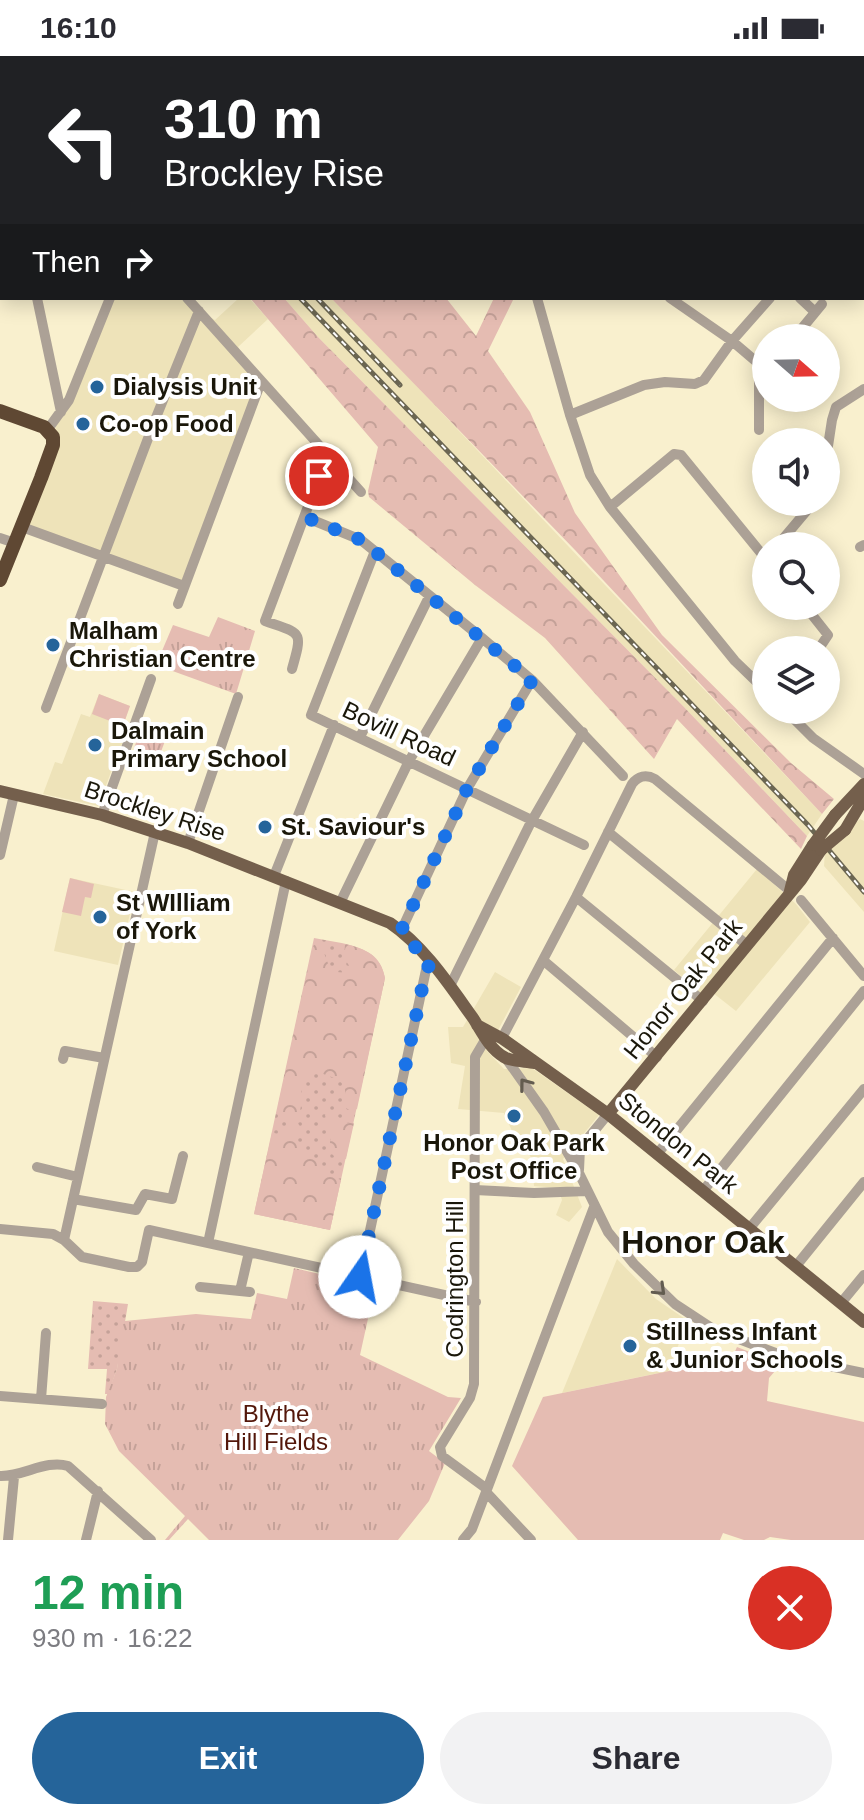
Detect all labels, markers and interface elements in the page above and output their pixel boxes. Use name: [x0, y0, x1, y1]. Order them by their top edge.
text: 16:10: [40, 11, 117, 44]
text: 310 m: [164, 87, 323, 150]
icon: left: [32, 88, 136, 192]
text: Brockley Rise: [164, 153, 384, 194]
icon: right: [116, 240, 160, 284]
text: Then: [32, 245, 100, 278]
north arrow: [752, 324, 840, 412]
map controls: [752, 324, 840, 724]
place label: Dialysis Unit: [113, 373, 257, 400]
marker: Dialysis Unit: [88, 378, 106, 396]
place label: Co-op Food: [99, 410, 234, 437]
marker: Co-op Food: [74, 415, 92, 433]
button: sound: [752, 428, 840, 516]
pin: [285, 442, 353, 510]
icon: arrive: [297, 454, 341, 498]
button: search: [752, 532, 840, 620]
place label: Malham Christian Centre: [69, 617, 256, 672]
marker: Malham Christian Centre: [44, 636, 62, 654]
button: layers: [752, 636, 840, 724]
street label: Bovill Road: [338, 696, 460, 771]
place label: Dalmain Primary School: [111, 717, 287, 772]
marker: Dalmain Primary School: [86, 736, 104, 754]
street label: Brockley Rise: [81, 775, 229, 846]
place label: St. Saviour's: [281, 813, 425, 840]
marker: St. Saviour's: [256, 818, 274, 836]
place label: St WIlliam of York: [116, 889, 231, 944]
marker: St WIlliam of York: [91, 908, 109, 926]
street label: Honor Oak Park: [618, 913, 748, 1064]
one-way arrow: [520, 1079, 534, 1093]
street label: Stondon Park: [613, 1086, 744, 1199]
marker: Honor Oak Park Post Office: [505, 1107, 523, 1125]
place label: Honor Oak Park Post Office: [423, 1129, 605, 1184]
street label: Codrington Hill: [441, 1200, 468, 1358]
district label: Honor Oak: [621, 1224, 785, 1260]
position arrow: [318, 1235, 402, 1319]
one-way arrow: [651, 1280, 666, 1294]
place label: Stillness Infant & Junior Schools: [646, 1318, 843, 1373]
marker: Stillness Infant & Junior Schools: [621, 1337, 639, 1355]
park label: Blythe Hill Fields: [224, 1400, 328, 1455]
text: 12 min: [32, 1566, 184, 1619]
button: close: [748, 1566, 832, 1650]
text: 930 m · 16:22: [32, 1623, 192, 1653]
button: Exit: [32, 1712, 424, 1804]
button: Share: [440, 1712, 832, 1804]

